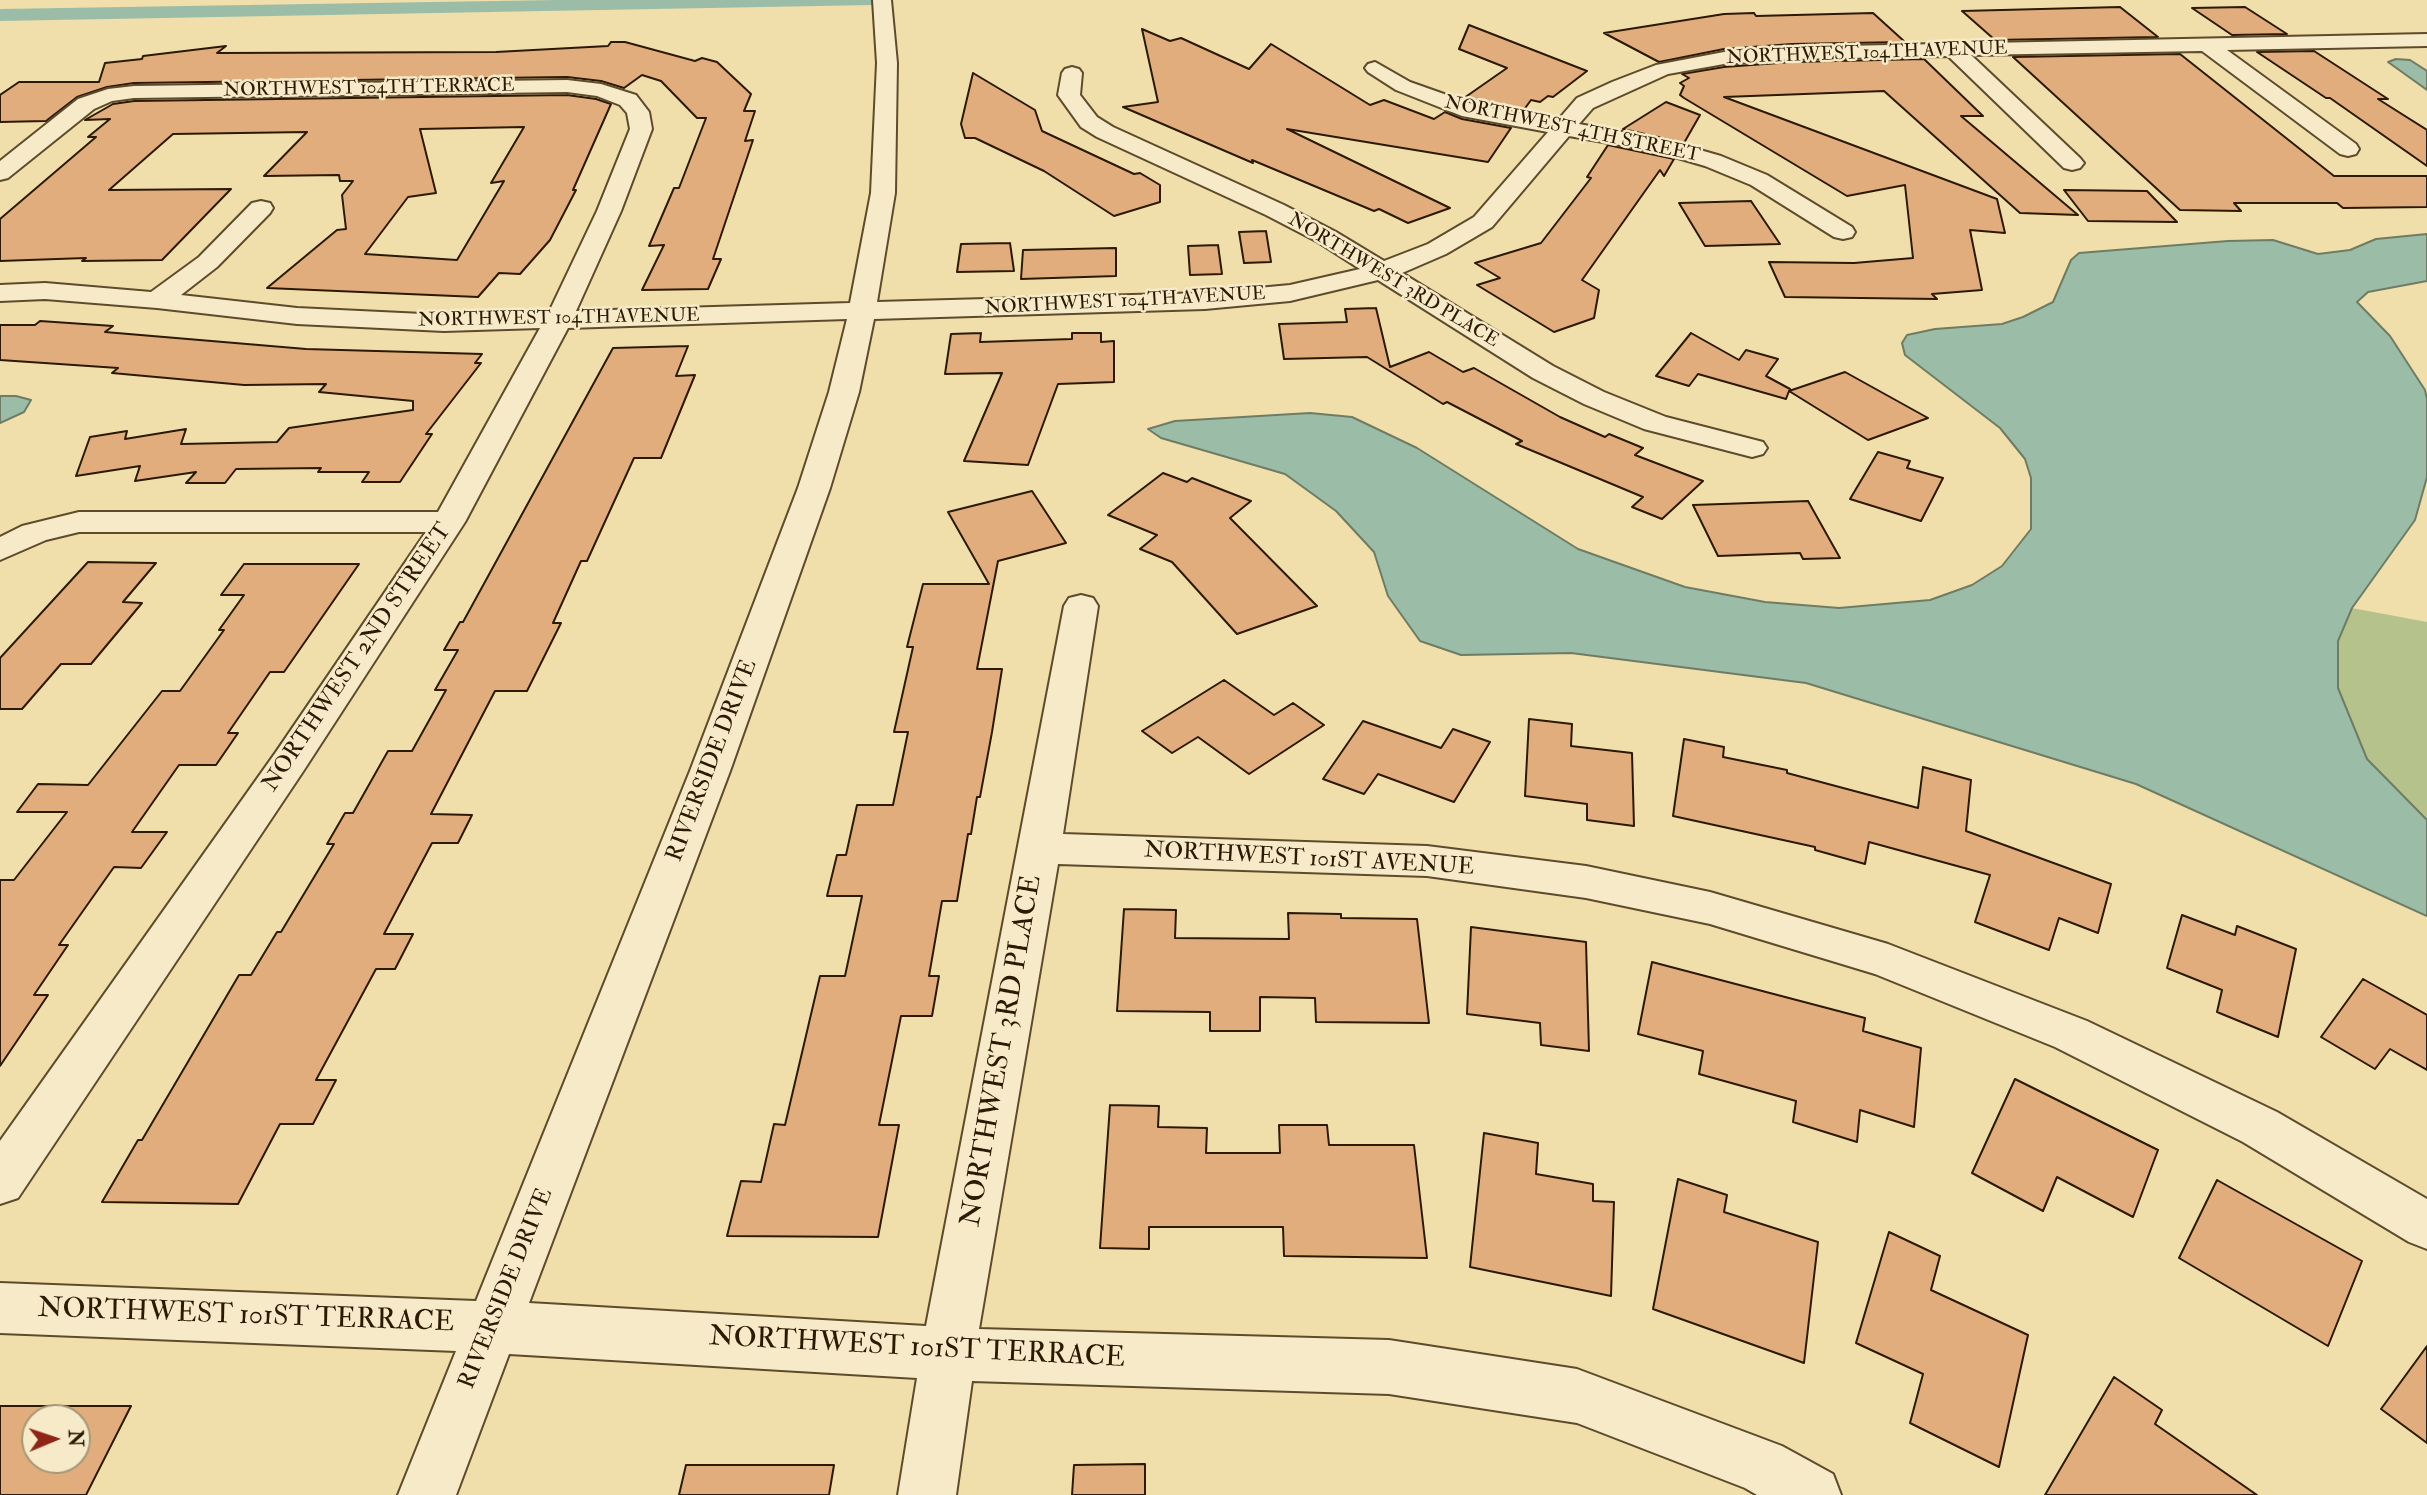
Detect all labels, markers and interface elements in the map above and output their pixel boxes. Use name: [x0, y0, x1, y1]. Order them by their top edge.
street label: NORTHWEST 104TH AVENUE: [1726, 38, 2008, 70]
street label: NORTHWEST 104TH TERRACE: [223, 75, 515, 103]
street label: NORTHWEST 4TH STREET: [1442, 92, 1702, 168]
street label: NORTHWEST 3RD PLACE: [1284, 209, 1502, 353]
street label: NORTHWEST 104TH AVENUE: [984, 283, 1266, 321]
street label: NORTHWEST 104TH AVENUE: [418, 305, 700, 333]
street label: NORTHWEST 2ND STREET: [258, 519, 458, 797]
street label: RIVERSIDE DRIVE: [662, 656, 764, 866]
street label: NORTHWEST 101ST AVENUE: [1143, 838, 1475, 882]
street label: NORTHWEST 3RD PLACE: [956, 873, 1050, 1229]
street label: RIVERSIDE DRIVE: [454, 1185, 560, 1393]
street label: NORTHWEST 101ST TERRACE: [37, 1293, 455, 1341]
street label: NORTHWEST 101ST TERRACE: [708, 1321, 1126, 1377]
north arrow: [21, 1404, 91, 1474]
text: N: [63, 1429, 87, 1447]

